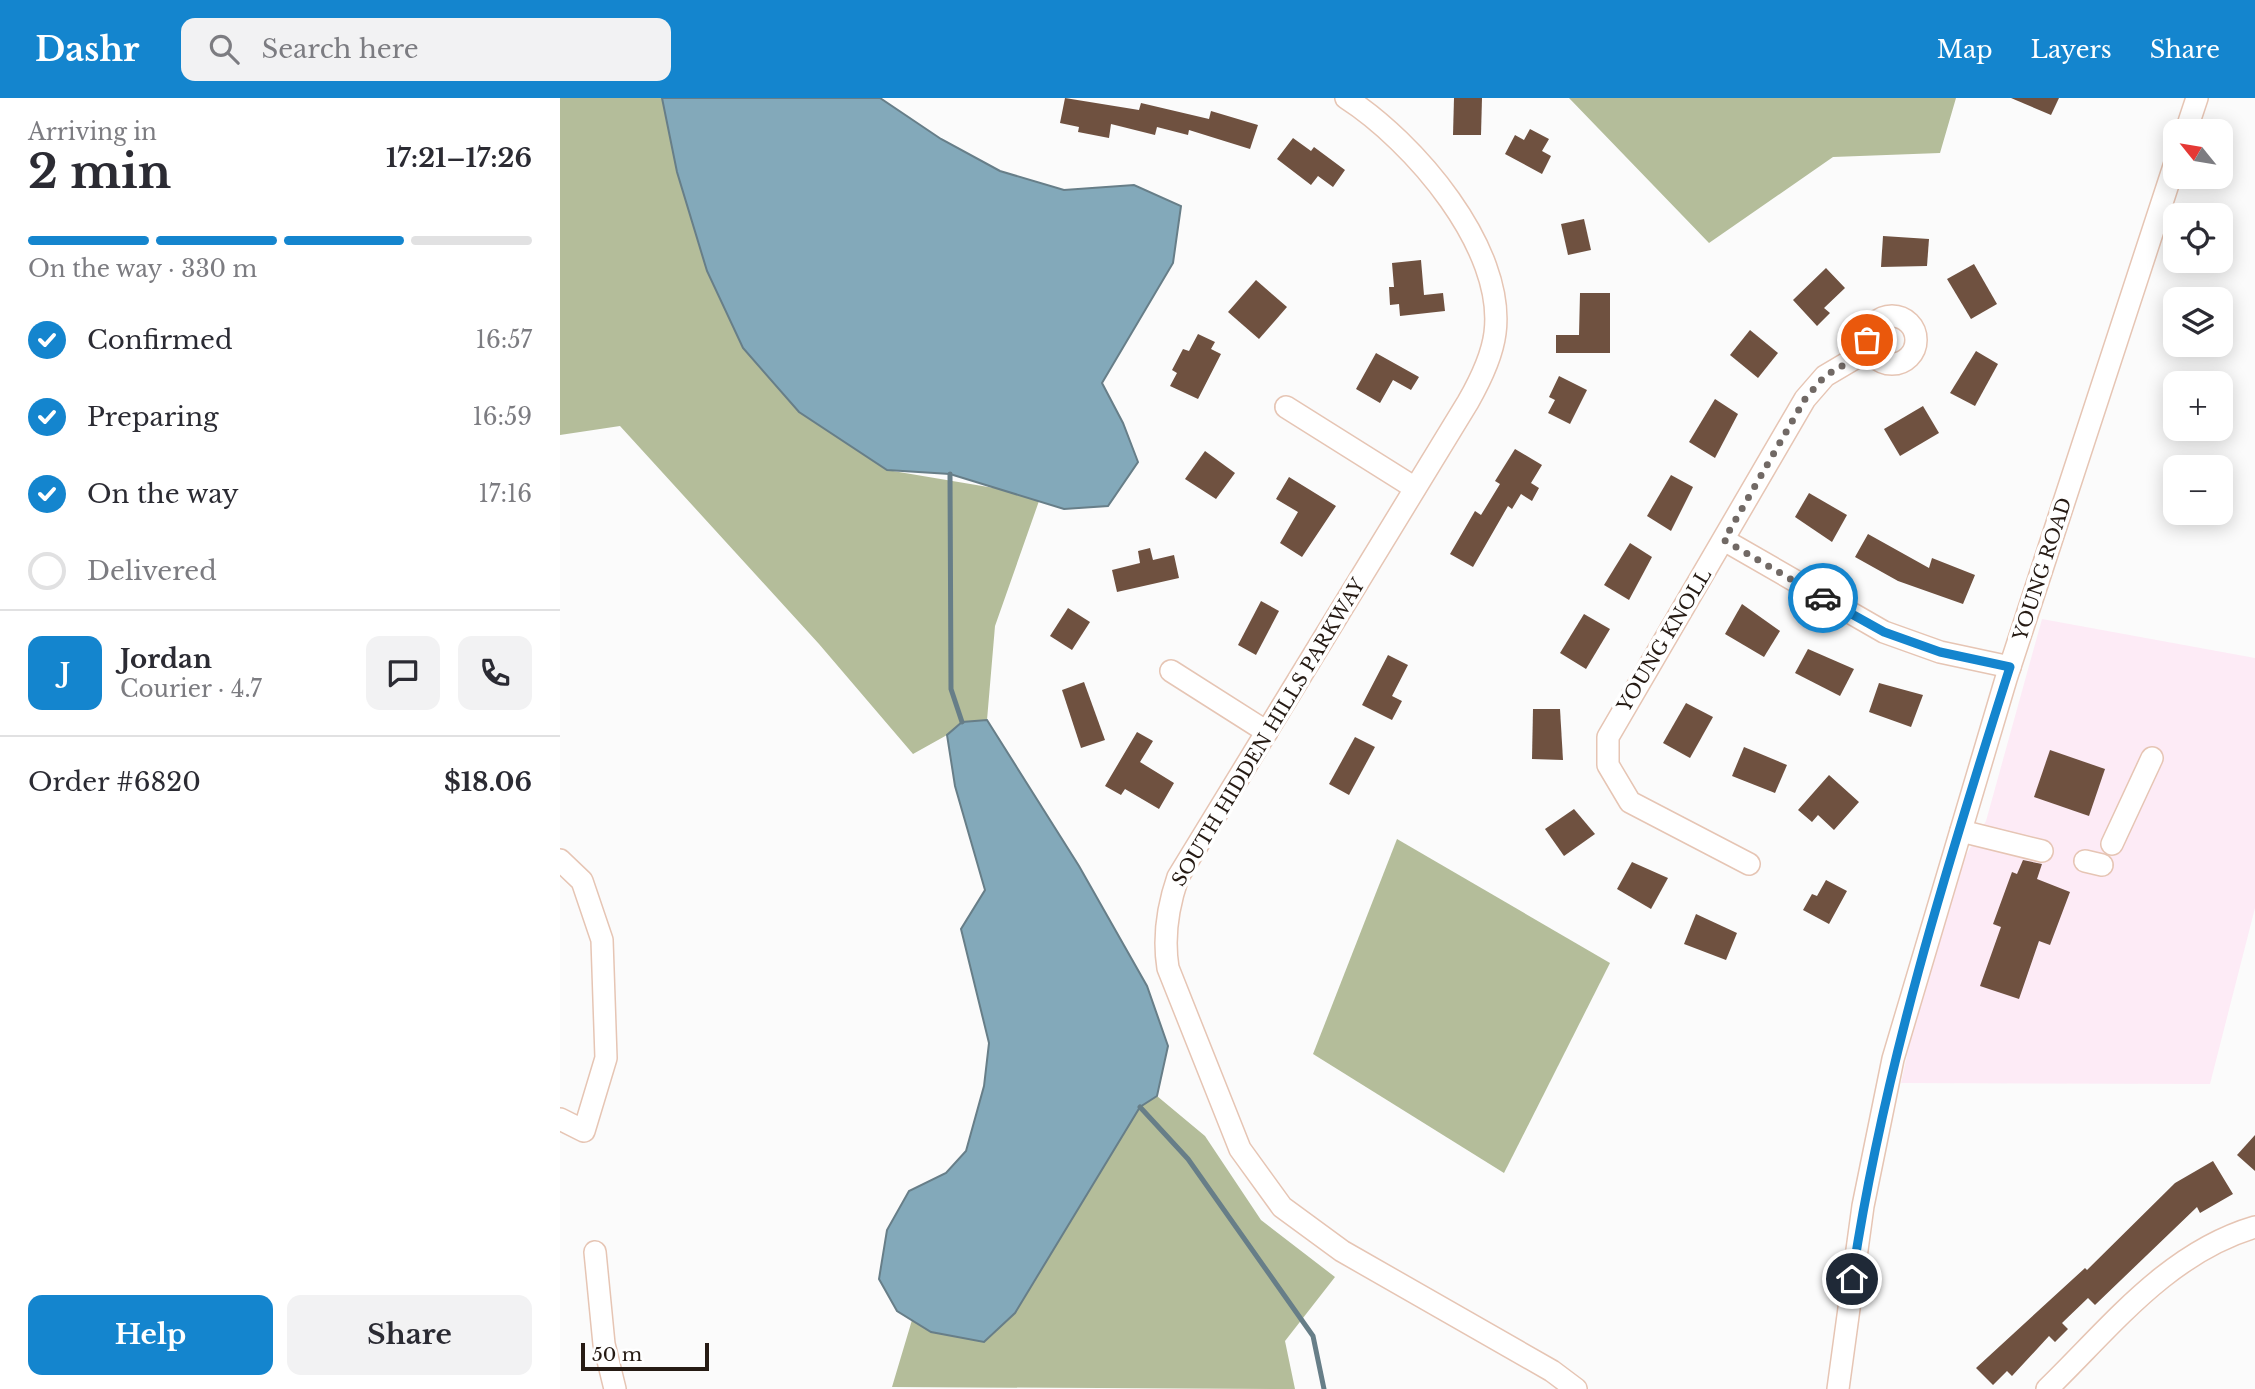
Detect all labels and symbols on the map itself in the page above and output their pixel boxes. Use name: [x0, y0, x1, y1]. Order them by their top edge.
north arrow: [2163, 119, 2233, 189]
pin: [1837, 310, 1897, 370]
street label: YOUNG ROAD: [2008, 495, 2076, 645]
courier: [1788, 563, 1858, 633]
street label: YOUNG KNOLL: [1612, 564, 1716, 717]
street label: SOUTH HIDDEN HILLS PARKWAY: [1167, 574, 1370, 890]
pin: [1822, 1249, 1882, 1309]
scale bar: [581, 1340, 709, 1372]

